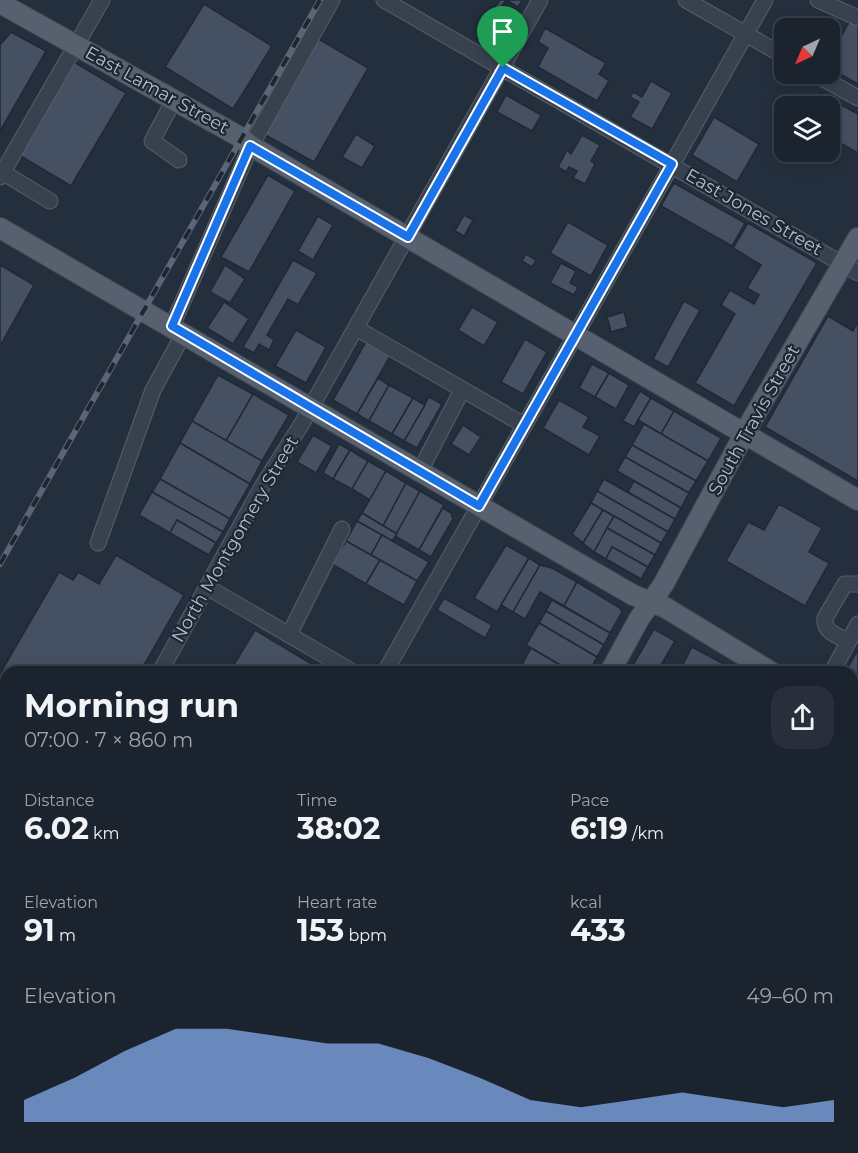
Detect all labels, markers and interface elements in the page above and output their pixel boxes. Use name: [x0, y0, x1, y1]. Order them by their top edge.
pin: [477, 6, 528, 68]
icon: arrive: [486, 15, 519, 48]
north arrow: [774, 18, 840, 84]
map controls: [774, 18, 840, 162]
street label: East Lamar Street: [81, 41, 233, 139]
button: layers: [774, 96, 840, 162]
street label: East Jones Street: [682, 164, 826, 260]
street label: South Travis Street: [704, 341, 804, 499]
street label: North Montgomery Street: [167, 432, 303, 646]
text: Morning run: [24, 685, 239, 725]
button: share: [771, 686, 834, 749]
text: 07:00 · 7 × 860 m: [24, 728, 193, 752]
text: Distance: [24, 791, 94, 810]
text: Time: [297, 791, 337, 810]
text: Pace: [570, 791, 609, 810]
text: 6.02: [24, 810, 89, 847]
text: 38:02: [297, 810, 380, 847]
text: 6:19: [570, 810, 628, 847]
text: km: [89, 824, 119, 843]
text: /km: [628, 824, 664, 843]
text: Elevation: [24, 893, 98, 912]
text: Heart rate: [297, 893, 377, 912]
text: kcal: [570, 893, 602, 912]
text: 91: [24, 912, 55, 949]
text: 153: [297, 912, 344, 949]
text: 433: [570, 912, 626, 949]
text: m: [55, 926, 76, 945]
text: bpm: [344, 926, 387, 945]
text: Elevation: [24, 984, 116, 1008]
text: 49–60 m: [747, 984, 834, 1008]

